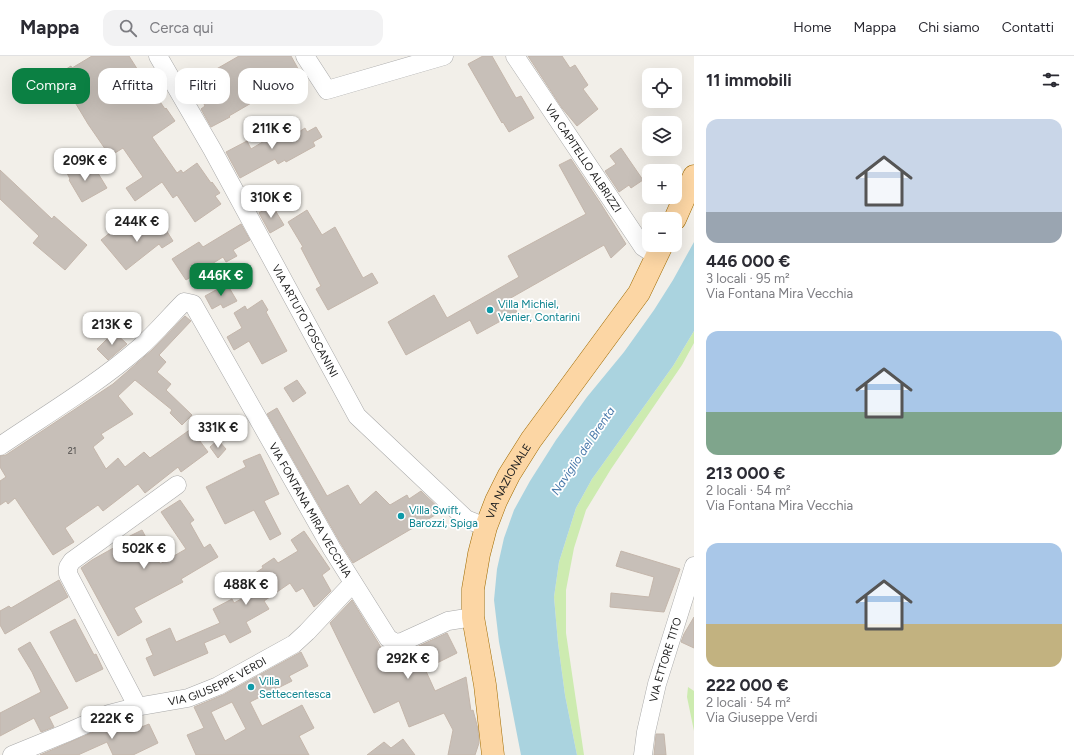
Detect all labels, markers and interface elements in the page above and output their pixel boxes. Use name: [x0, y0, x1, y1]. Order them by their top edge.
search box: [103, 10, 383, 46]
text: Mappa: [20, 16, 79, 39]
icon: search: [117, 17, 139, 39]
text: Cerca qui: [149, 19, 213, 37]
text: Home: [793, 19, 832, 36]
text: Mappa: [854, 19, 896, 36]
text: Chi siamo: [918, 19, 980, 36]
text: Contatti: [1002, 19, 1054, 36]
chip: Compra: [12, 68, 90, 104]
chip: Affitta: [98, 68, 167, 104]
chip: Filtri: [175, 68, 230, 104]
chip: Nuovo: [238, 68, 308, 104]
map controls: [642, 68, 682, 252]
button: locate: [642, 68, 682, 108]
icon: filters: [1040, 69, 1062, 91]
text: 11 immobili: [706, 70, 792, 90]
street label: VIA CAPITELLO ALBRIZZI: [543, 102, 624, 215]
pin: 211K €: [239, 116, 305, 150]
button: layers: [642, 116, 682, 156]
text: 211K €: [252, 121, 292, 136]
icon: home: [848, 145, 920, 217]
pin: 209K €: [52, 148, 118, 182]
text: 209K €: [63, 153, 107, 168]
button: +: [642, 164, 682, 204]
pin: 310K €: [238, 185, 304, 219]
text: 310K €: [250, 190, 292, 205]
pin: 244K €: [104, 209, 170, 243]
button: −: [642, 212, 682, 252]
text: 244K €: [115, 214, 159, 229]
text: 446 000 €: [706, 251, 790, 271]
street label: VIA ARTUTO TOSCANINI: [270, 262, 341, 379]
pin: 446K €: [188, 263, 254, 297]
text: 446K €: [199, 268, 243, 283]
text: 3 locali · 95 m²: [706, 271, 790, 286]
text: Via Fontana Mira Vecchia: [706, 286, 853, 301]
place label: Villa Michiel, Venier, Contarini: [498, 298, 580, 324]
marker: Villa Michiel, Venier, Contarini: [485, 305, 495, 315]
pin: 213K €: [79, 312, 145, 346]
text: 213K €: [91, 317, 133, 332]
icon: home: [848, 357, 920, 429]
water label: Naviglio del Brenta: [548, 404, 618, 498]
pin: 331K €: [185, 415, 251, 449]
text: 331K €: [198, 420, 238, 435]
street label: VIA FONTANA MIRA VECCHIA: [267, 440, 355, 580]
street label: VIA NAZIONALE: [483, 441, 534, 521]
house number: 21: [68, 445, 76, 456]
text: 213 000 €: [706, 463, 785, 483]
text: 2 locali · 54 m²: [706, 483, 791, 498]
text: Via Fontana Mira Vecchia: [706, 498, 853, 513]
place label: Villa Swift, Barozzi, Spiga: [409, 504, 478, 530]
marker: Villa Swift, Barozzi, Spiga: [396, 511, 406, 521]
pin: 502K €: [111, 536, 177, 570]
text: 502K €: [122, 541, 166, 556]
icon: home: [848, 569, 920, 641]
pin: 488K €: [213, 572, 279, 606]
text: 488K €: [224, 577, 268, 592]
street label: VIA ETTORE TITO: [647, 615, 684, 703]
pin: 292K €: [375, 646, 441, 680]
text: 292K €: [386, 651, 430, 666]
street label: VIA GIUSEPPE VERDI: [167, 654, 268, 708]
place label: Villa Settecentesca: [259, 675, 331, 701]
text: 222 000 €: [706, 675, 788, 695]
marker: Villa Settecentesca: [246, 682, 256, 692]
text: 2 locali · 54 m²: [706, 695, 791, 710]
pin: 222K €: [79, 706, 145, 740]
text: Via Giuseppe Verdi: [706, 710, 817, 725]
text: 222K €: [90, 711, 134, 726]

